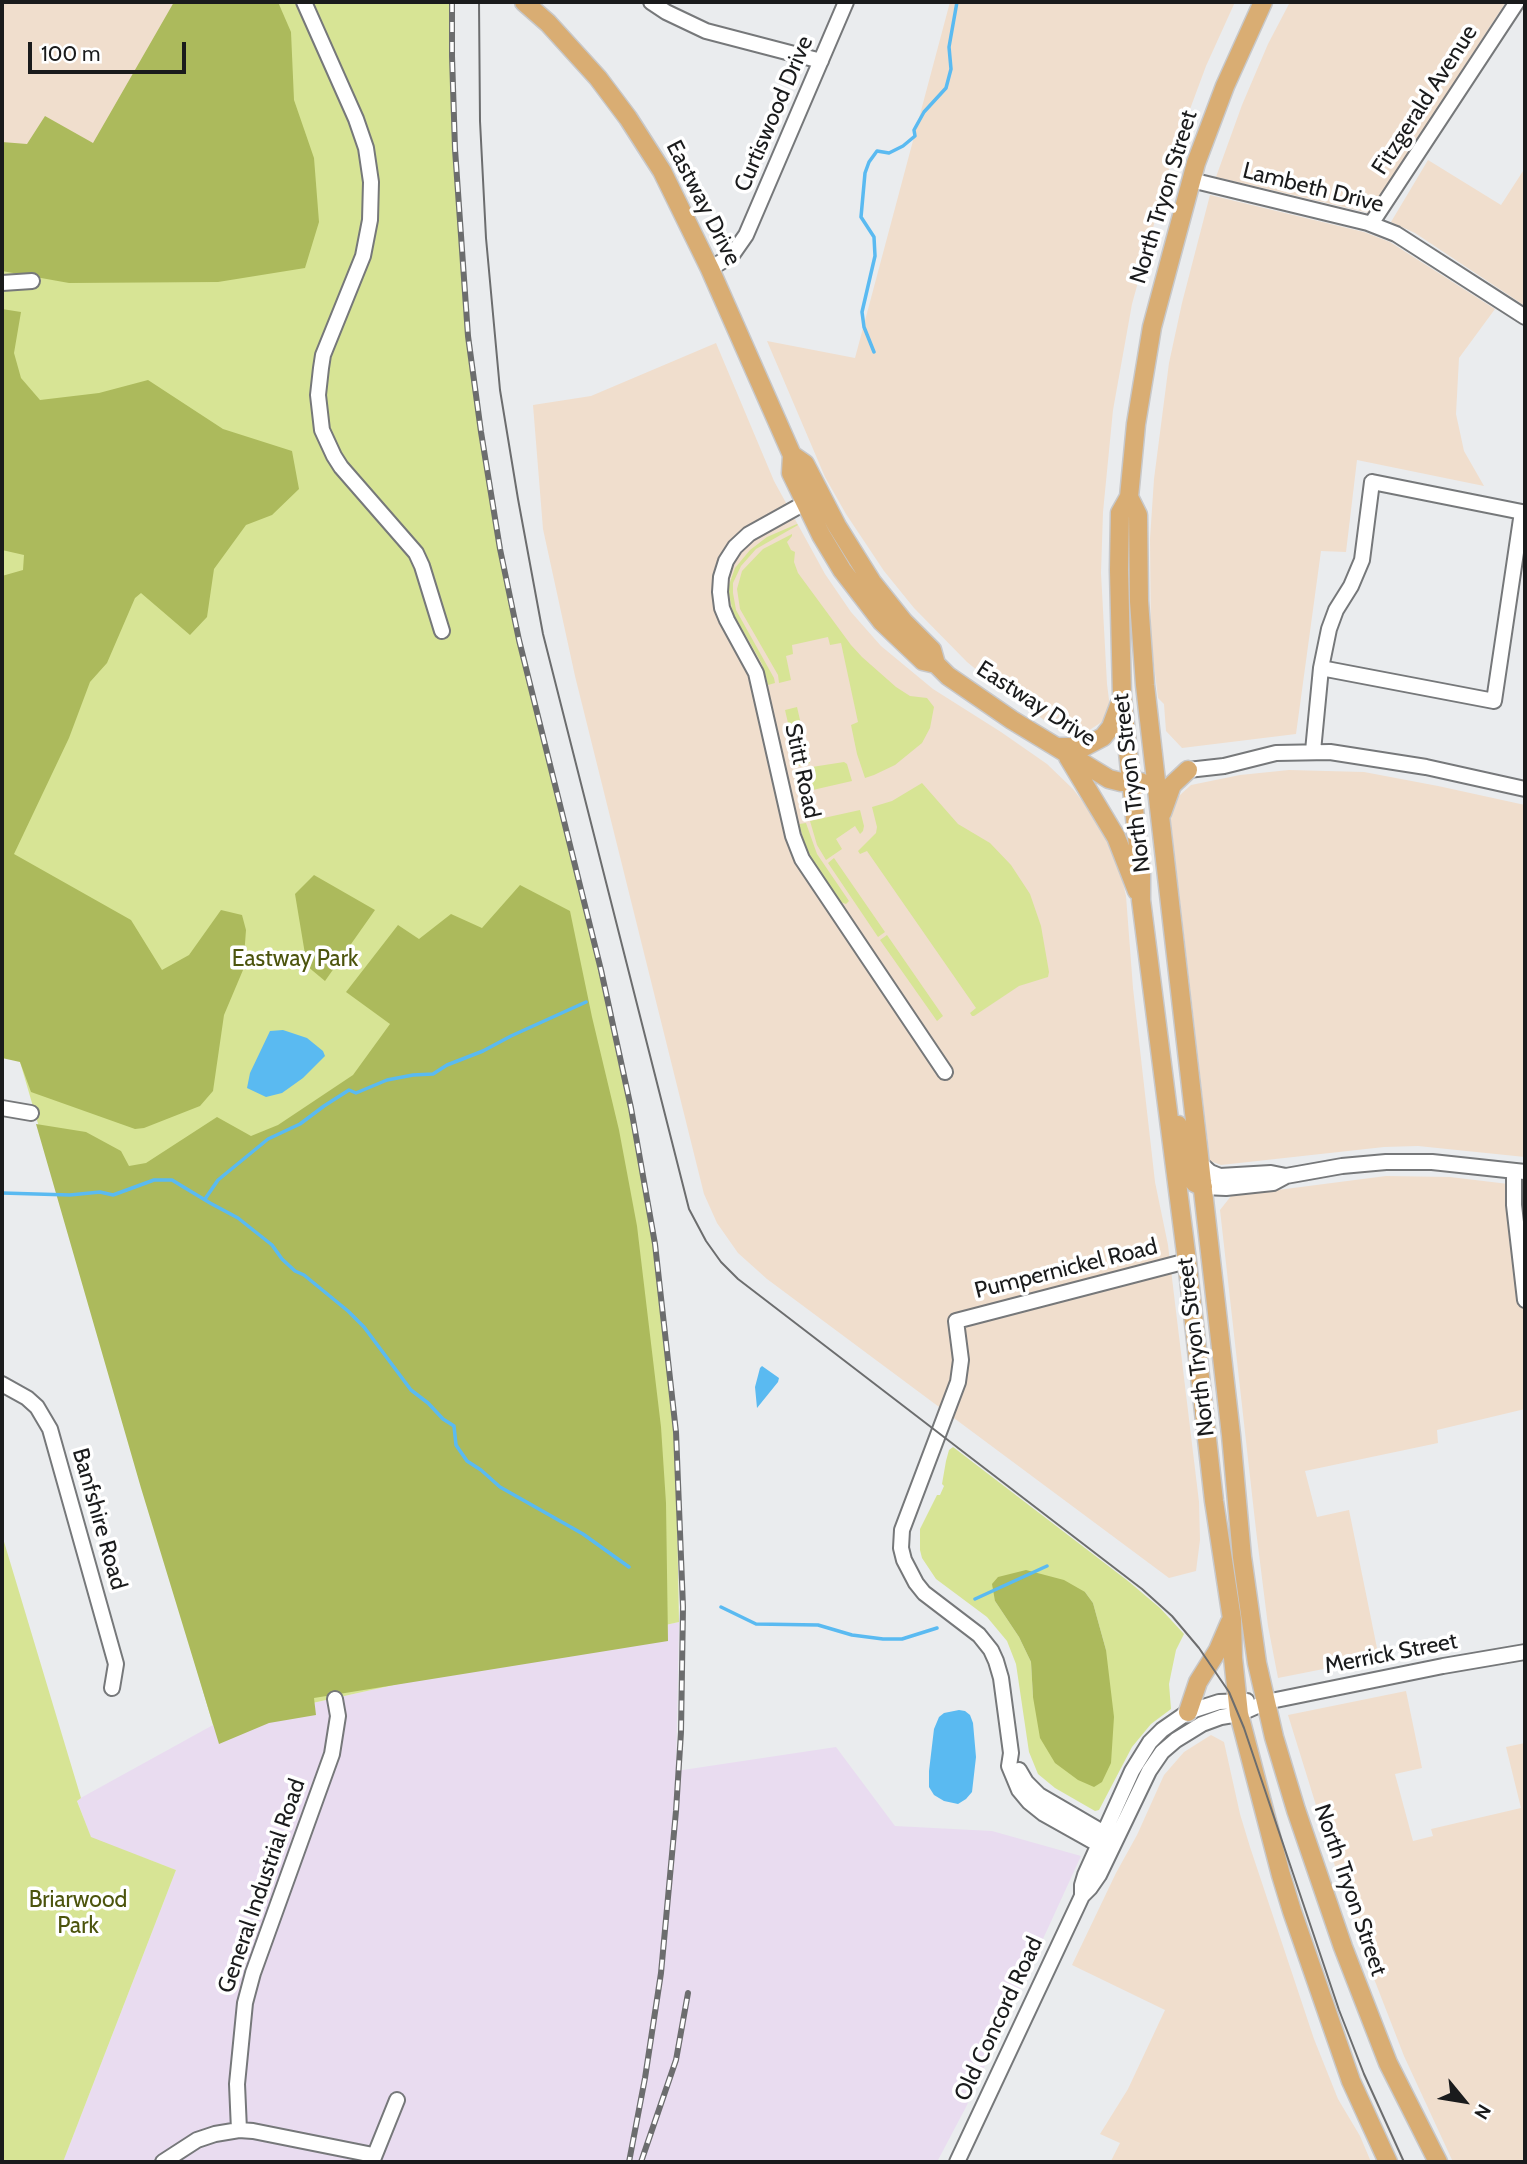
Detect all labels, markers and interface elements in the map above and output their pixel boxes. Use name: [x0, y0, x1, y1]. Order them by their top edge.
street label: Fitzgerald Avenue: [1366, 20, 1484, 180]
scale bar: [32, 28, 189, 72]
street label: Curtiswood Drive: [729, 32, 819, 196]
text: 100 m: [41, 41, 100, 66]
street label: North Tryon Street: [1125, 107, 1203, 287]
street label: Eastway Drive: [660, 136, 746, 270]
street label: Lambeth Drive: [1240, 157, 1386, 219]
street label: Eastway Drive: [971, 655, 1101, 753]
street label: North Tryon Street: [1107, 692, 1157, 874]
street label: Stitt Road: [778, 721, 826, 821]
park label: Eastway Park: [232, 945, 358, 973]
street label: Pumpernickel Road: [972, 1233, 1160, 1305]
street label: North Tryon Street: [1171, 1256, 1221, 1438]
street label: Banfshire Road: [66, 1445, 132, 1593]
street label: Merrick Street: [1322, 1628, 1460, 1680]
street label: General Industrial Road: [212, 1775, 312, 1997]
street label: North Tryon Street: [1308, 1800, 1392, 1980]
park label: Briarwood Park: [29, 1886, 127, 1940]
street label: Old Concord Road: [949, 1933, 1049, 2105]
north arrow: [1429, 2066, 1499, 2136]
text: N: [1469, 2100, 1496, 2123]

